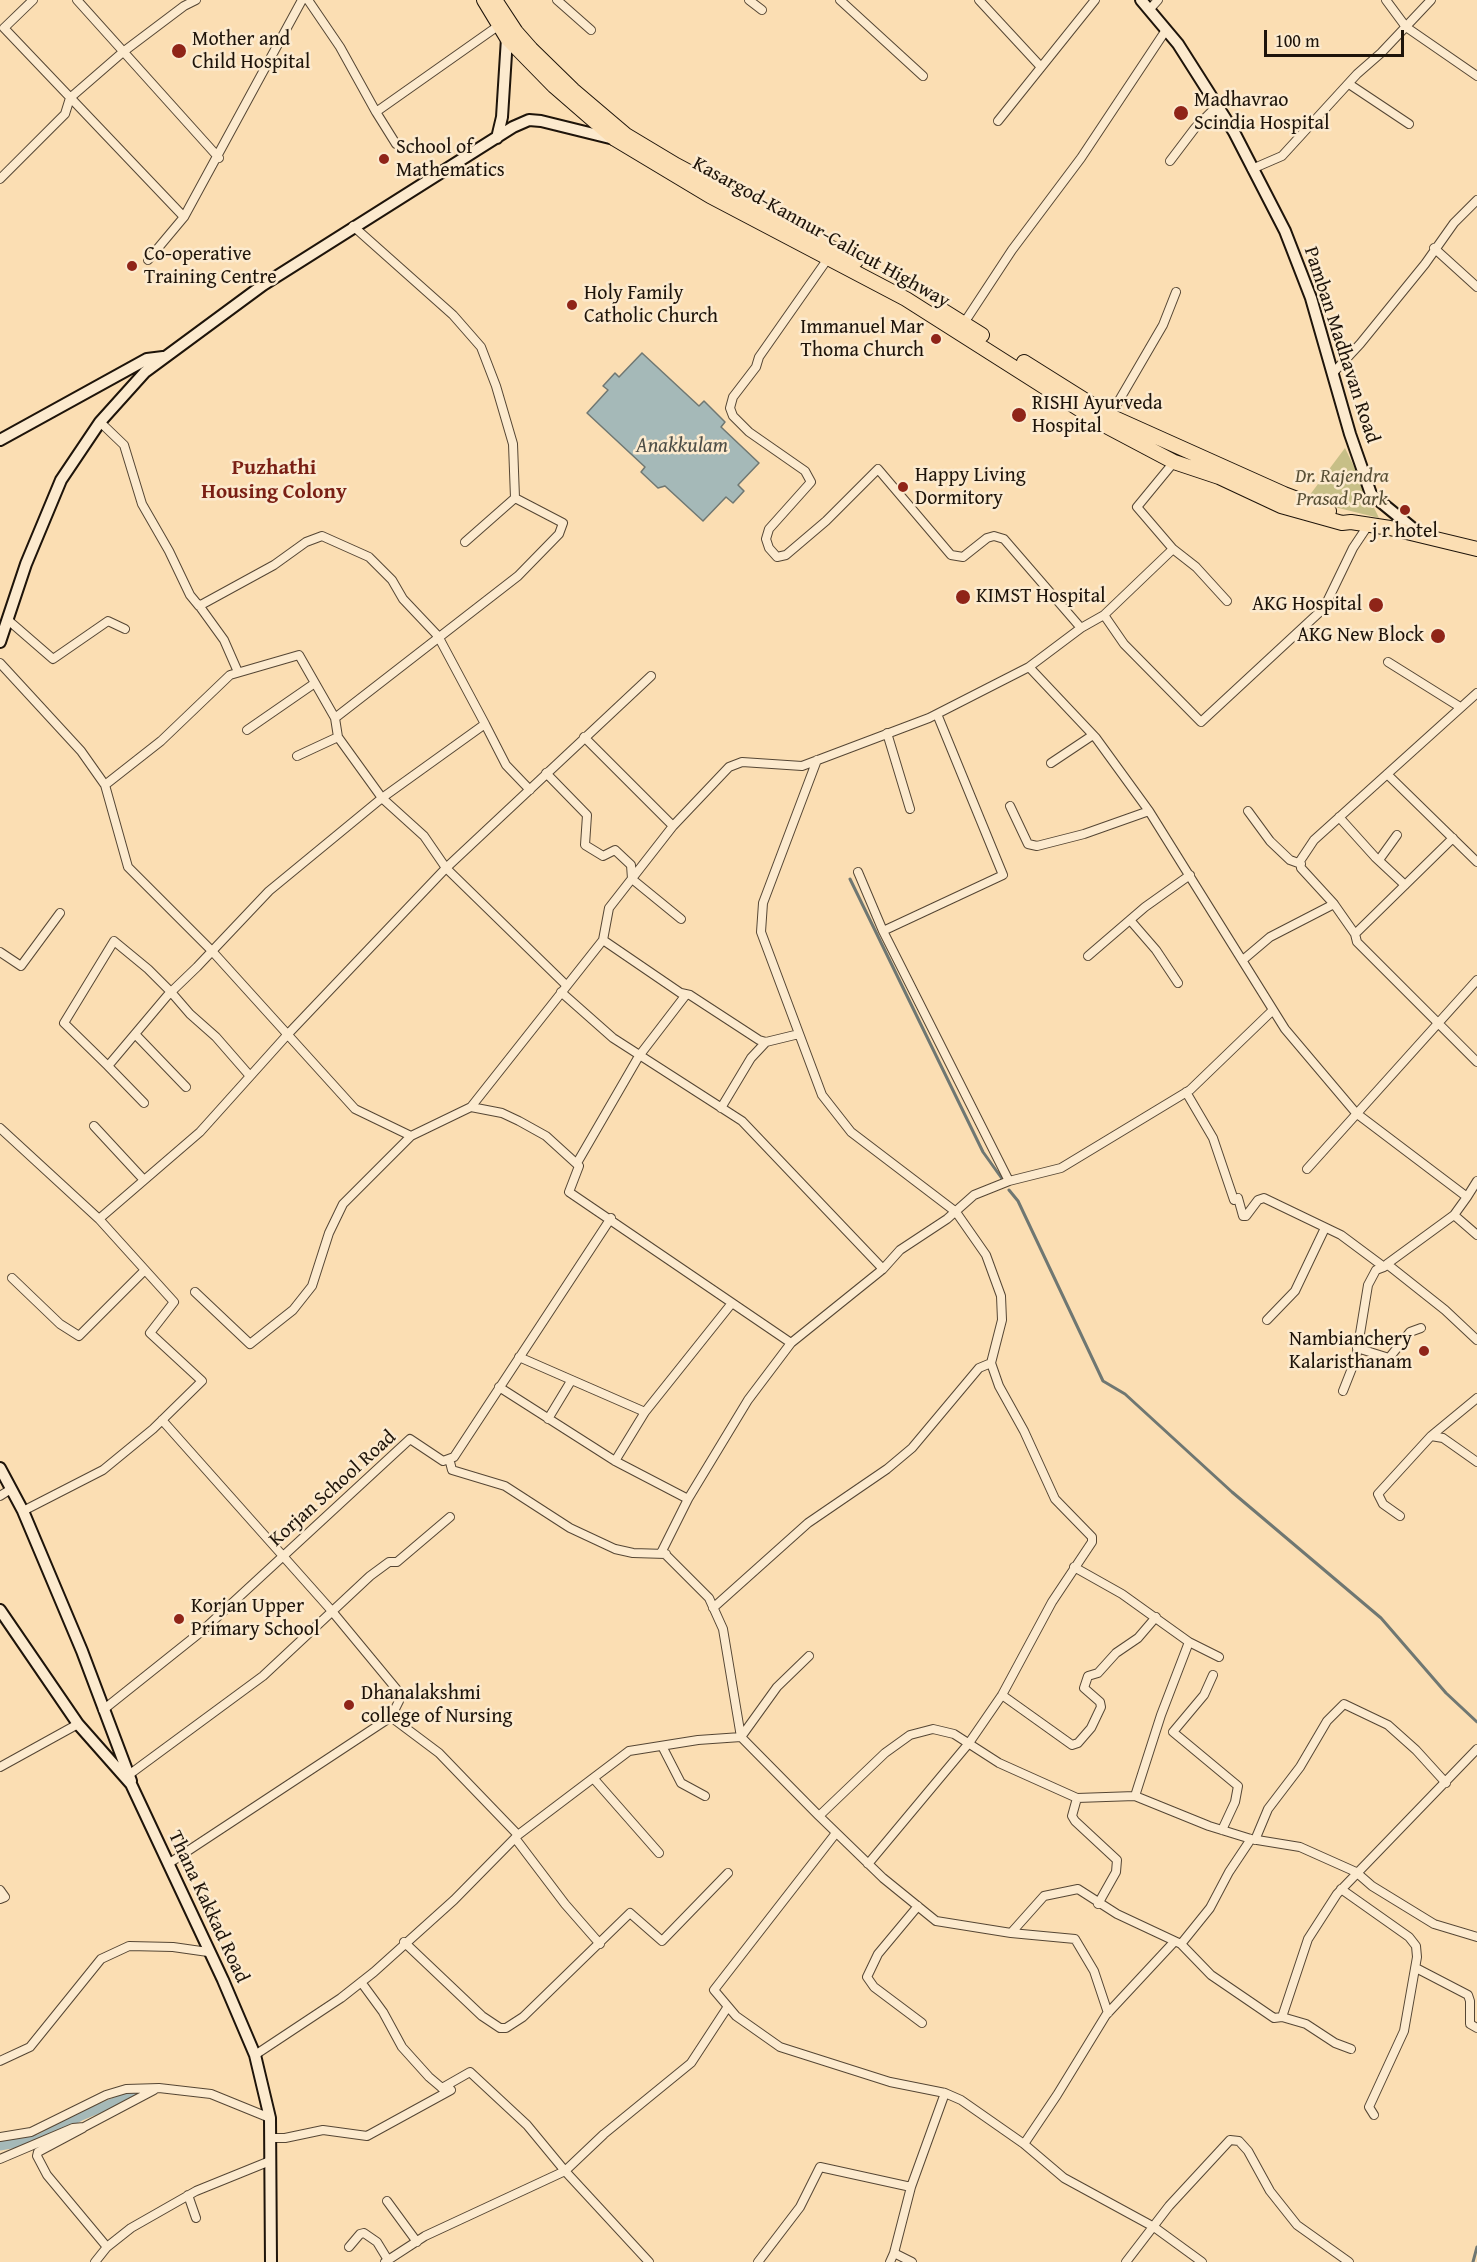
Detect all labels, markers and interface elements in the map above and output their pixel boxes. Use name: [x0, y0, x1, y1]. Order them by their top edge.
scale bar: [1267, 18, 1406, 56]
text: 100 m: [1275, 27, 1320, 54]
place label: Mother and Child Hospital: [192, 28, 310, 75]
marker: Mother and Child Hospital: [170, 42, 188, 60]
place label: Madhavrao Scindia Hospital: [1194, 89, 1330, 136]
marker: Madhavrao Scindia Hospital: [1172, 104, 1190, 122]
place label: School of Mathematics: [396, 136, 505, 183]
marker: School of Mathematics: [377, 152, 391, 166]
street label: Kasargod-Kannur-Calicut Highway: [688, 152, 954, 314]
place label: Co-operative Training Centre: [144, 243, 277, 290]
street label: Pamban Madhavan Road: [1298, 244, 1384, 446]
marker: Co-operative Training Centre: [125, 259, 139, 273]
place label: Holy Family Catholic Church: [584, 282, 718, 329]
marker: Holy Family Catholic Church: [565, 298, 579, 312]
place label: Immanuel Mar Thoma Church: [800, 316, 924, 363]
marker: Immanuel Mar Thoma Church: [929, 332, 943, 346]
place label: RISHI Ayurveda Hospital: [1032, 392, 1162, 439]
marker: RISHI Ayurveda Hospital: [1010, 406, 1028, 424]
water label: Anakkulam: [636, 434, 728, 460]
district label: Puzhathi Housing Colony: [201, 456, 347, 506]
place label: Happy Living Dormitory: [915, 464, 1026, 511]
park label: Dr. Rajendra Prasad Park: [1295, 465, 1389, 512]
marker: Happy Living Dormitory: [896, 480, 910, 494]
marker: j r hotel: [1398, 503, 1412, 517]
place label: j r hotel: [1372, 520, 1438, 544]
place label: KIMST Hospital: [976, 585, 1106, 609]
marker: KIMST Hospital: [954, 588, 972, 606]
place label: AKG Hospital: [1252, 593, 1362, 617]
marker: AKG Hospital: [1367, 596, 1385, 614]
place label: AKG New Block: [1297, 624, 1424, 648]
marker: AKG New Block: [1429, 627, 1447, 645]
place label: Nambianchery Kalaristhanam: [1289, 1328, 1412, 1375]
marker: Nambianchery Kalaristhanam: [1417, 1344, 1431, 1358]
street label: Korjan School Road: [265, 1426, 401, 1552]
place label: Korjan Upper Primary School: [191, 1595, 320, 1642]
marker: Korjan Upper Primary School: [172, 1612, 186, 1626]
place label: Dhanalakshmi college of Nursing: [361, 1682, 512, 1729]
marker: Dhanalakshmi college of Nursing: [342, 1698, 356, 1712]
street label: Thana Kakkad Road: [162, 1827, 254, 1987]

